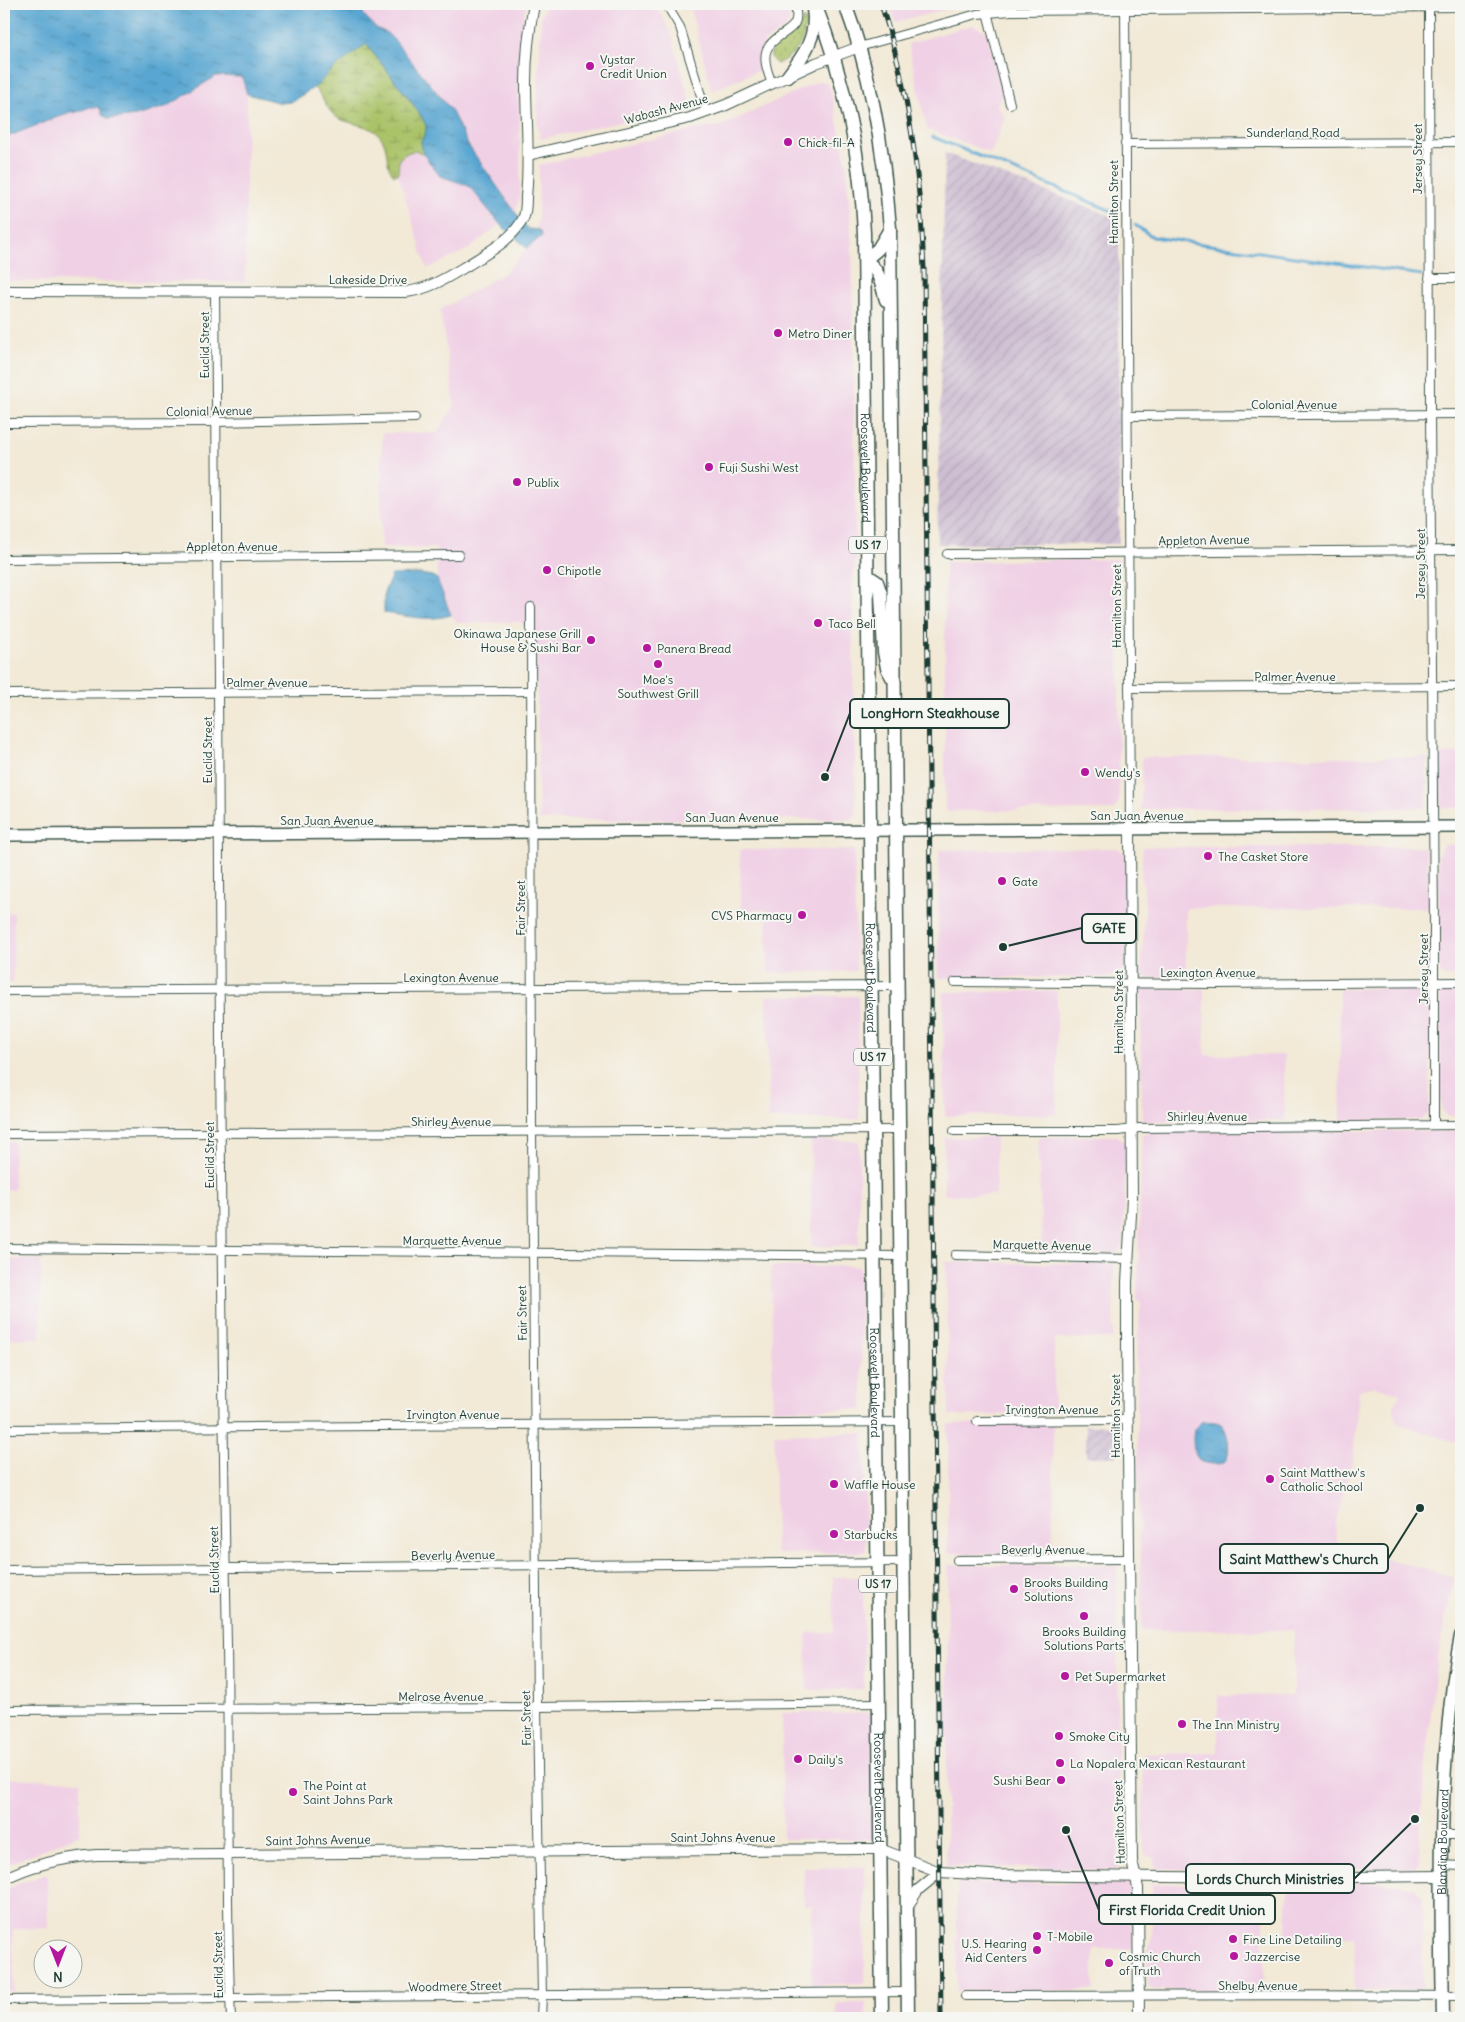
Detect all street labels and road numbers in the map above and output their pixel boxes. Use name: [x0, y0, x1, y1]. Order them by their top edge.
street label: Wabash Avenue: [622, 91, 710, 127]
street label: Jersey Street: [1410, 123, 1425, 195]
street label: Sunderland Road: [1246, 125, 1340, 140]
street label: Hamilton Street: [1106, 160, 1121, 244]
street label: Lakeside Drive: [329, 272, 407, 287]
street label: Euclid Street: [197, 311, 212, 379]
street label: Colonial Avenue: [1251, 397, 1337, 412]
street label: Colonial Avenue: [166, 403, 252, 419]
street label: Roosevelt Boulevard: [858, 413, 874, 523]
street label: Jersey Street: [1413, 528, 1428, 600]
street label: Appleton Avenue: [1158, 532, 1250, 548]
road number: US 17: [849, 536, 887, 554]
street label: Appleton Avenue: [186, 539, 278, 554]
street label: Hamilton Street: [1109, 564, 1124, 648]
street label: Palmer Avenue: [1254, 669, 1336, 684]
street label: Palmer Avenue: [226, 675, 308, 690]
street label: Euclid Street: [200, 716, 215, 784]
street label: San Juan Avenue: [1090, 808, 1184, 823]
street label: San Juan Avenue: [685, 810, 779, 825]
street label: San Juan Avenue: [280, 813, 374, 828]
street label: Fair Street: [513, 880, 528, 936]
street label: Roosevelt Boulevard: [863, 923, 880, 1033]
street label: Jersey Street: [1416, 933, 1431, 1005]
street label: Lexington Avenue: [1160, 965, 1256, 980]
street label: Lexington Avenue: [403, 970, 499, 985]
street label: Hamilton Street: [1111, 970, 1126, 1054]
road number: US 17: [854, 1048, 892, 1066]
street label: Shirley Avenue: [1167, 1109, 1247, 1124]
street label: Shirley Avenue: [411, 1114, 491, 1129]
street label: Euclid Street: [202, 1121, 217, 1189]
street label: Marquette Avenue: [403, 1233, 501, 1248]
street label: Marquette Avenue: [992, 1237, 1092, 1253]
street label: Fair Street: [514, 1285, 530, 1341]
street label: Roosevelt Boulevard: [868, 1328, 884, 1438]
street label: Hamilton Street: [1108, 1374, 1123, 1458]
street label: Irvington Avenue: [1005, 1402, 1099, 1417]
street label: Irvington Avenue: [406, 1407, 500, 1422]
street label: Euclid Street: [206, 1526, 222, 1594]
street label: Beverly Avenue: [1001, 1542, 1085, 1557]
street label: Beverly Avenue: [411, 1547, 495, 1563]
road number: US 17: [859, 1576, 897, 1592]
street label: Melrose Avenue: [398, 1689, 484, 1704]
street label: Fair Street: [518, 1690, 534, 1746]
street label: Roosevelt Boulevard: [872, 1732, 888, 1843]
street label: Hamilton Street: [1110, 1780, 1128, 1864]
street label: Blanding Boulevard: [1434, 1789, 1451, 1895]
street label: Saint Johns Avenue: [670, 1830, 776, 1845]
street label: Saint Johns Avenue: [265, 1832, 371, 1848]
street label: Euclid Street: [210, 1931, 226, 1999]
street label: Woodmere Street: [408, 1978, 502, 1994]
street label: Shelby Avenue: [1218, 1978, 1298, 1993]

